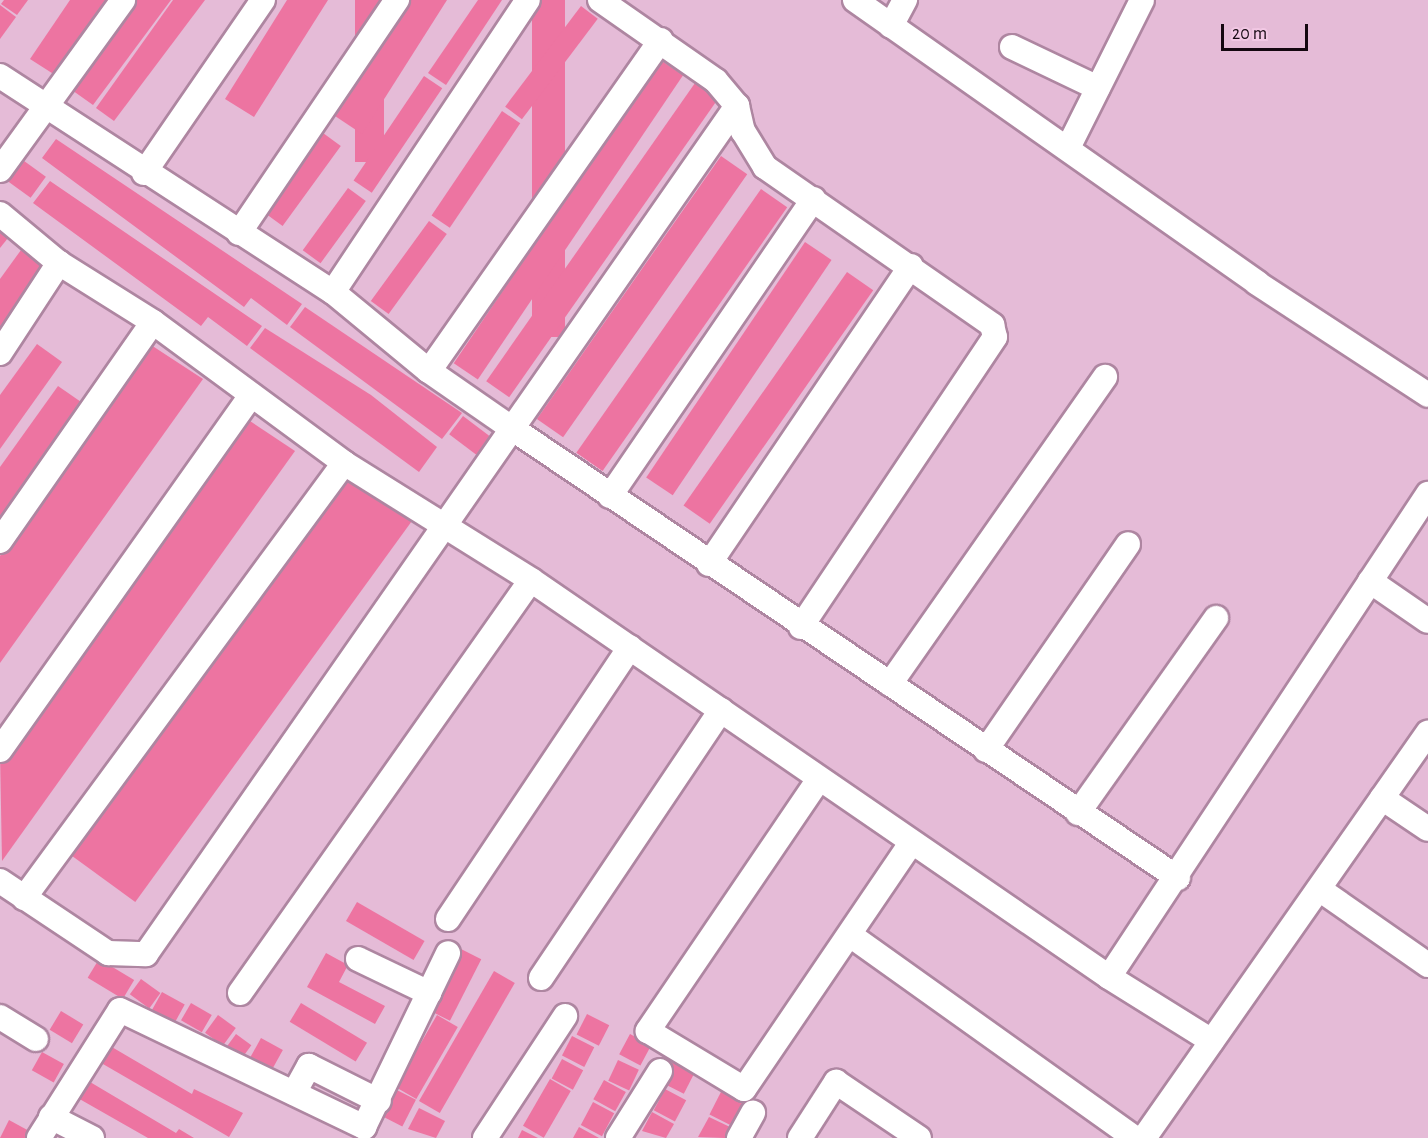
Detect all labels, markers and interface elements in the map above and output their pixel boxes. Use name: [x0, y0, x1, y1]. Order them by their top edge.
scale bar: [1224, 12, 1311, 50]
text: 20 m: [1232, 25, 1267, 43]

